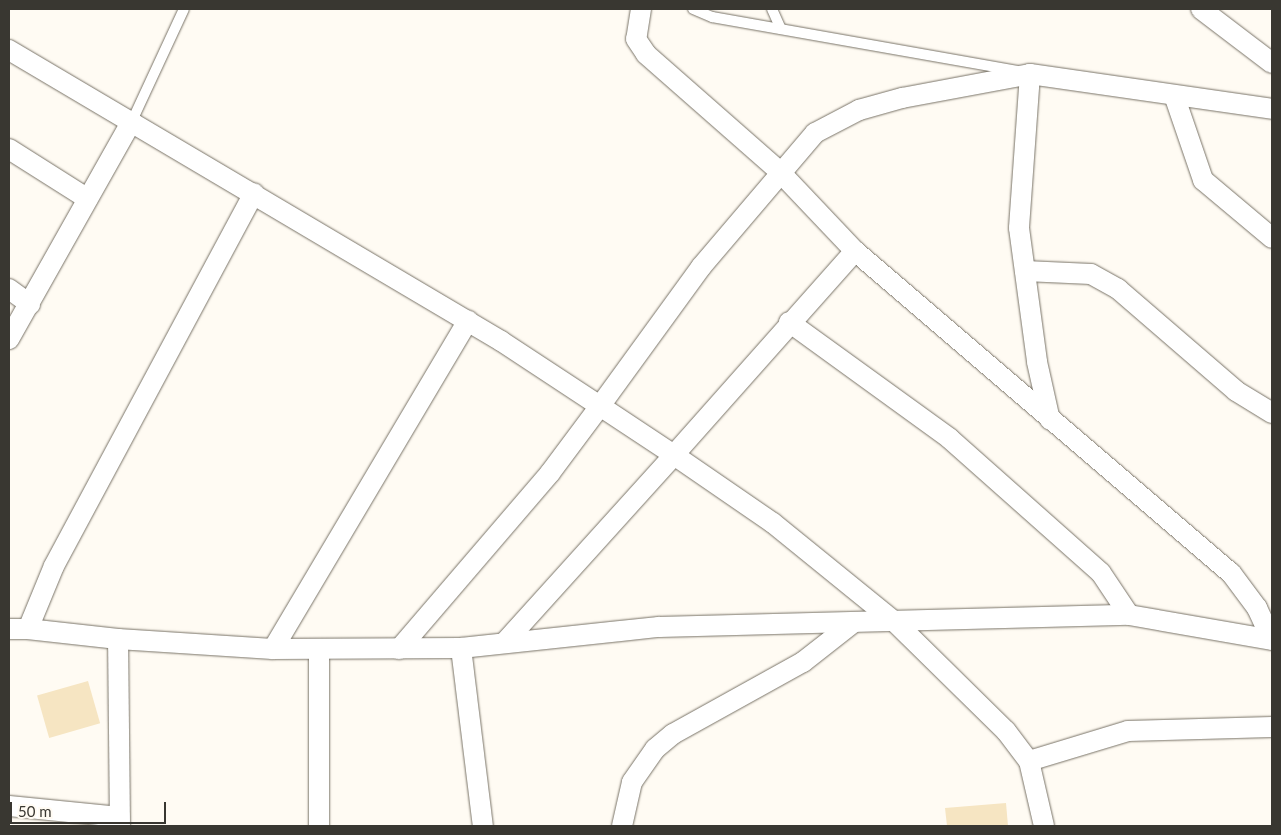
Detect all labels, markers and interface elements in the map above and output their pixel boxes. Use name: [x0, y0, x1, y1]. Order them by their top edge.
scale bar: [12, 792, 169, 824]
text: 50 m: [18, 802, 52, 820]

